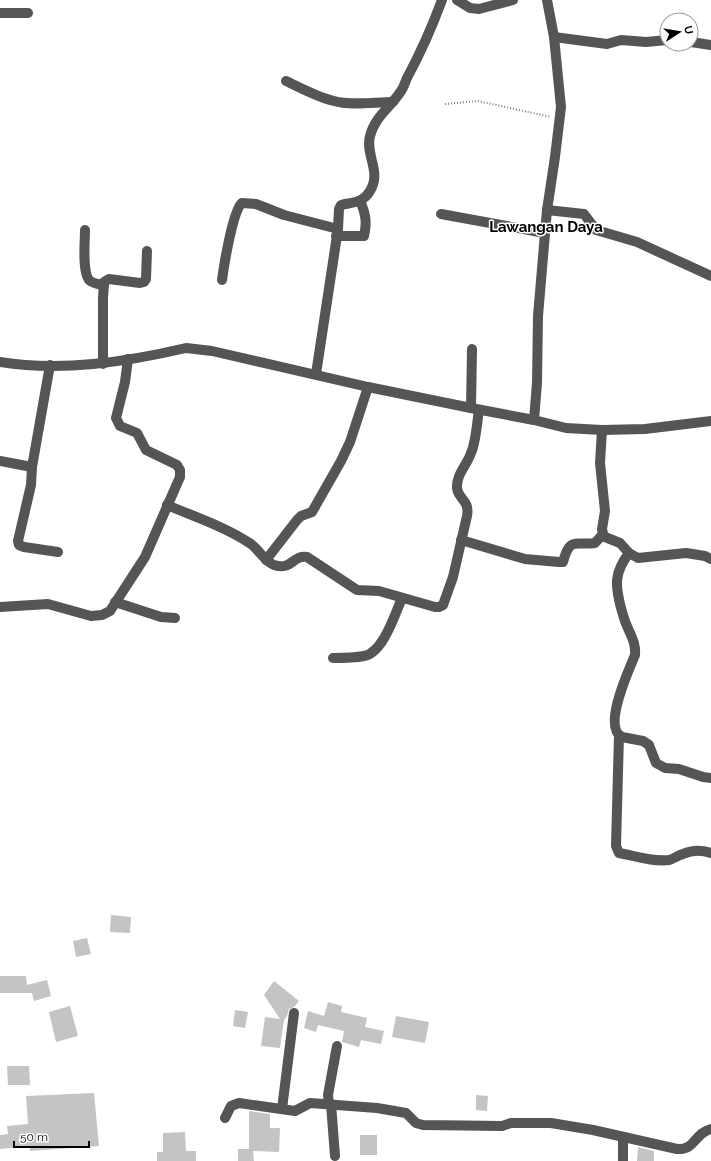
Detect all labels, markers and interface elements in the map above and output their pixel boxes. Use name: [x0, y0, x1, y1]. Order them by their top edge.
north arrow: [659, 12, 699, 52]
text: U: [681, 25, 696, 35]
district label: Lawangan Daya: [489, 218, 603, 236]
scale bar: [14, 1123, 89, 1149]
text: 50 m: [20, 1130, 48, 1144]

